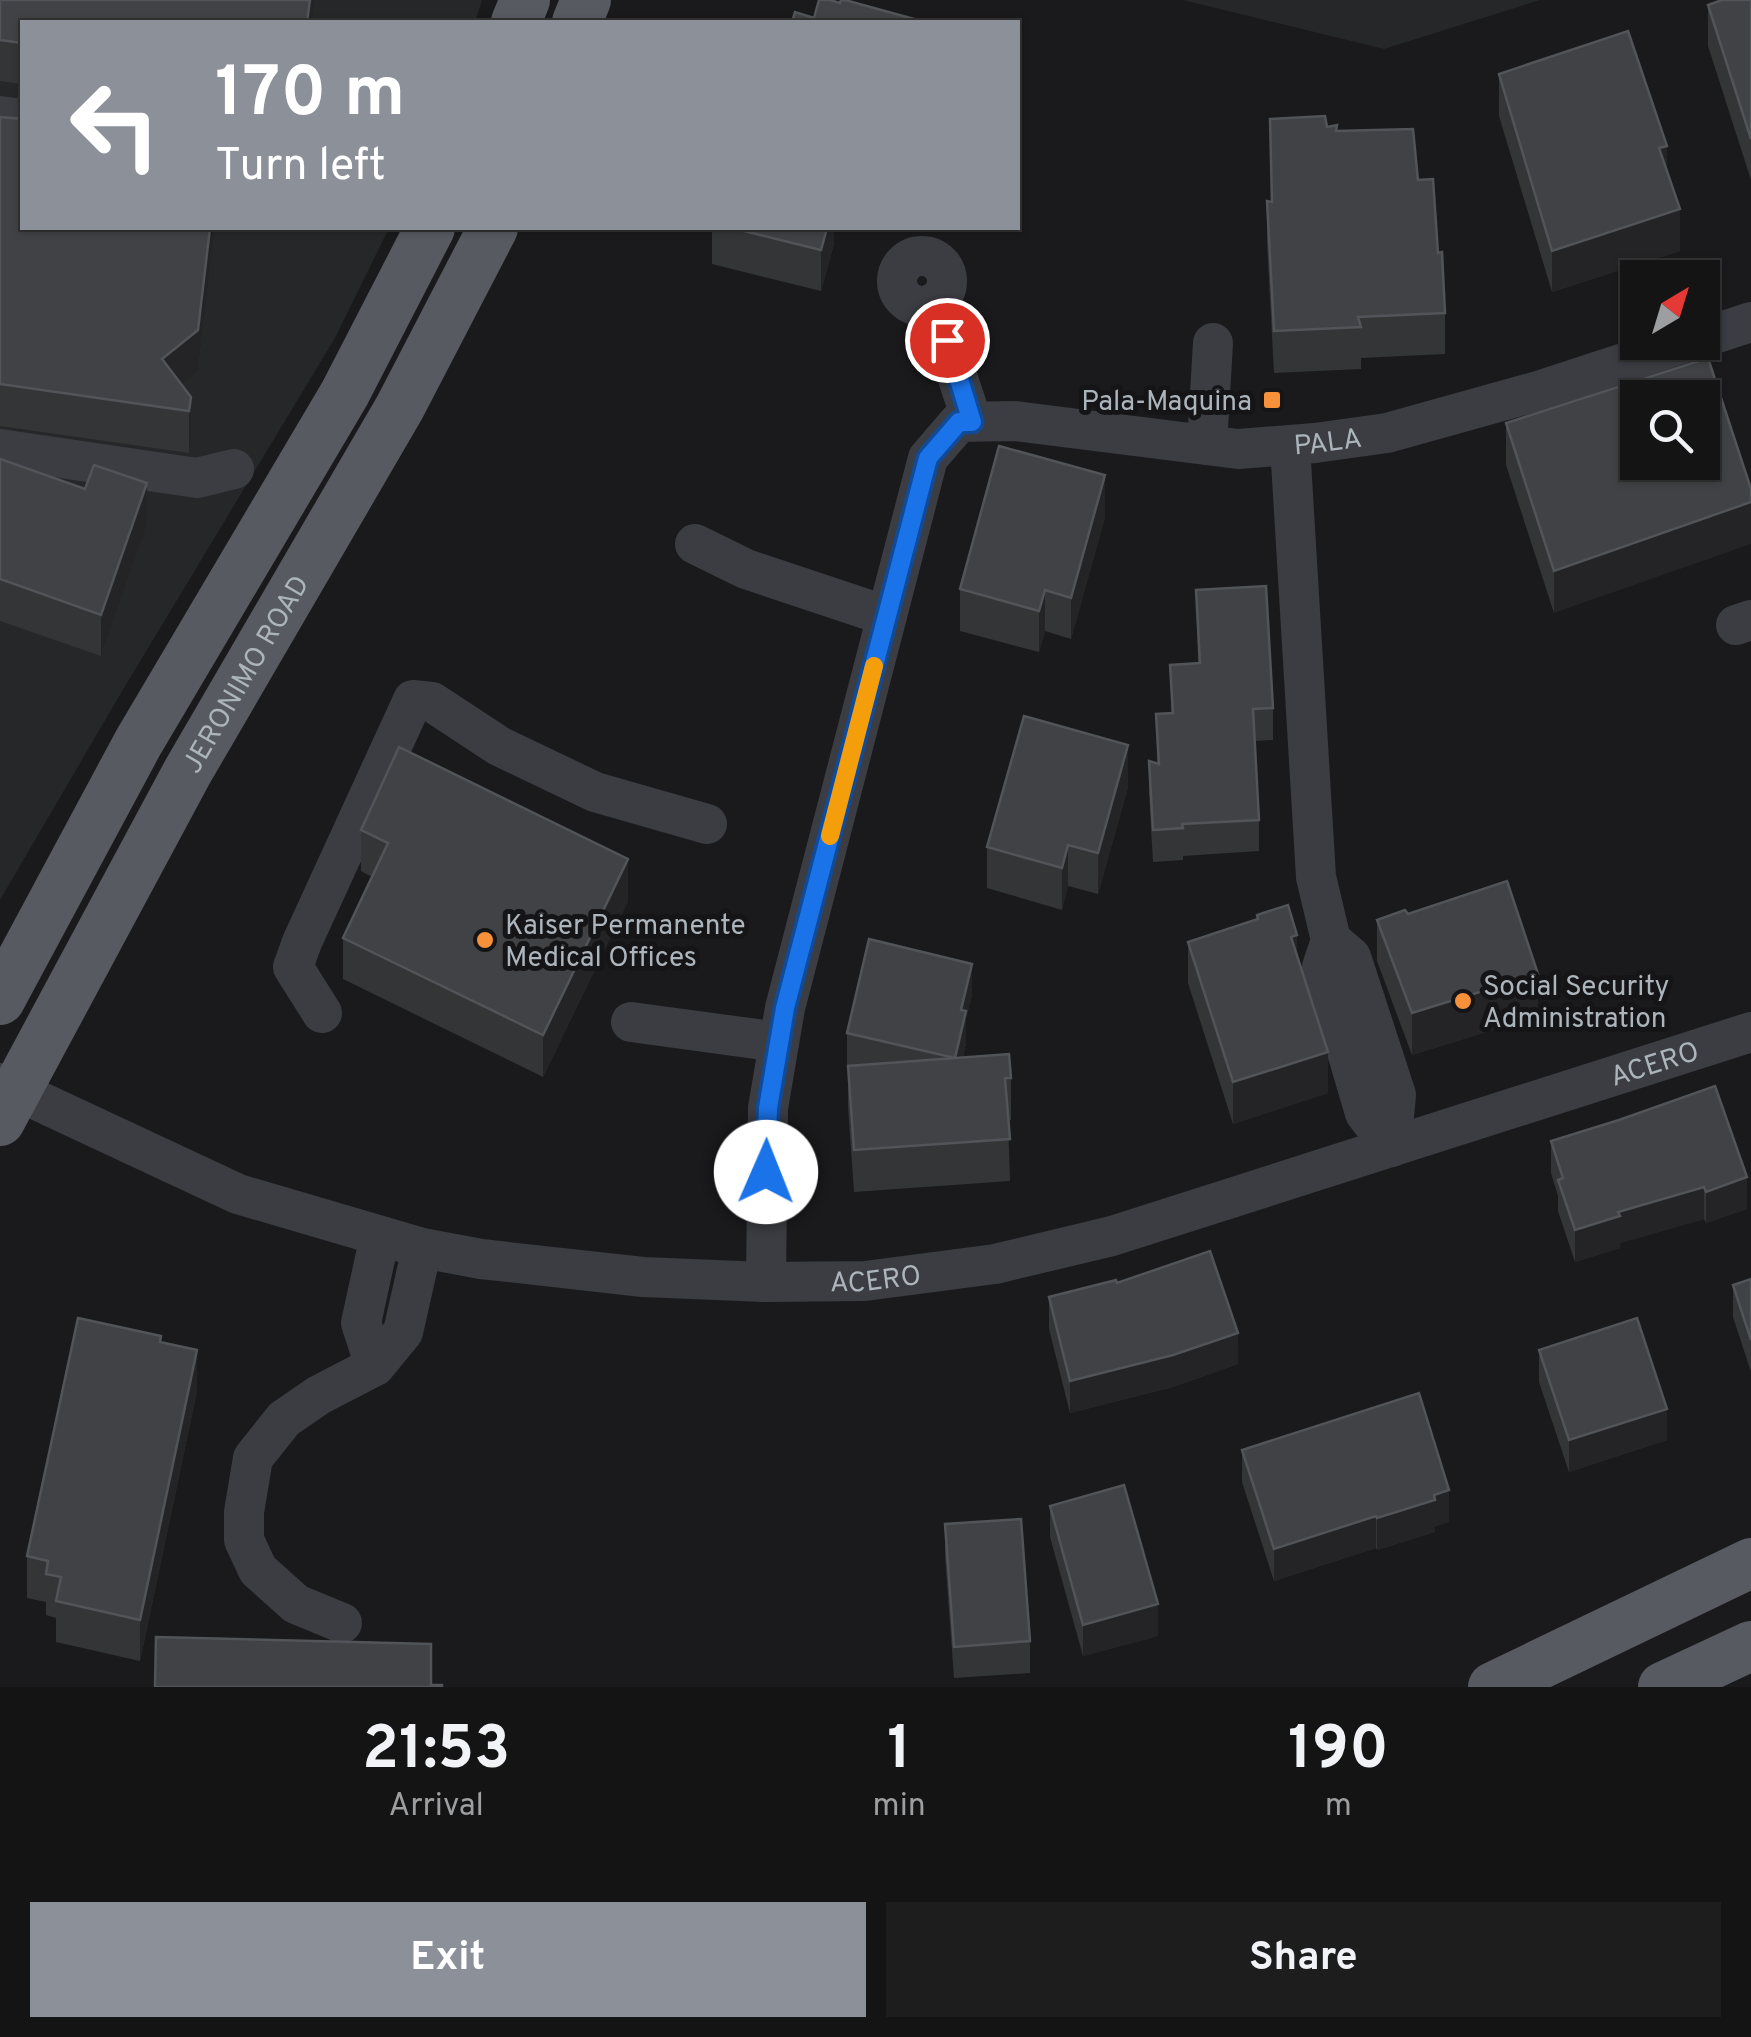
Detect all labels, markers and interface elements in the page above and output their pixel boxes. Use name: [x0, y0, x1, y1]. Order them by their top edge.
text: 170 m: [215, 52, 405, 141]
icon: left: [50, 60, 180, 190]
text: Turn left: [215, 139, 386, 196]
north arrow: [1620, 260, 1720, 360]
map controls: [1620, 260, 1720, 480]
pin: [905, 298, 990, 383]
icon: arrive: [920, 313, 975, 368]
button: search: [1620, 380, 1720, 480]
place label: Pala-Maquina: [1081, 385, 1252, 421]
marker: Pala-Maquina: [1261, 389, 1283, 411]
street label: PALA: [1292, 422, 1364, 466]
street label: JERONIMO ROAD: [176, 570, 319, 781]
place label: Kaiser Permanente Medical Offices: [505, 909, 746, 977]
marker: Kaiser Permanente Medical Offices: [474, 929, 496, 951]
place label: Social Security Administration: [1483, 970, 1669, 1038]
marker: Social Security Administration: [1452, 990, 1474, 1012]
street label: ACERO: [1606, 1035, 1704, 1097]
position arrow: [714, 1120, 818, 1224]
street label: ACERO: [830, 1259, 923, 1302]
text: 21:53: [362, 1714, 510, 1790]
text: 1: [887, 1714, 911, 1790]
text: 190: [1288, 1714, 1389, 1790]
text: Arrival: [389, 1787, 484, 1827]
text: min: [873, 1787, 926, 1827]
text: m: [1325, 1787, 1352, 1827]
button: Exit: [30, 1902, 866, 2017]
button: Share: [886, 1902, 1721, 2017]

